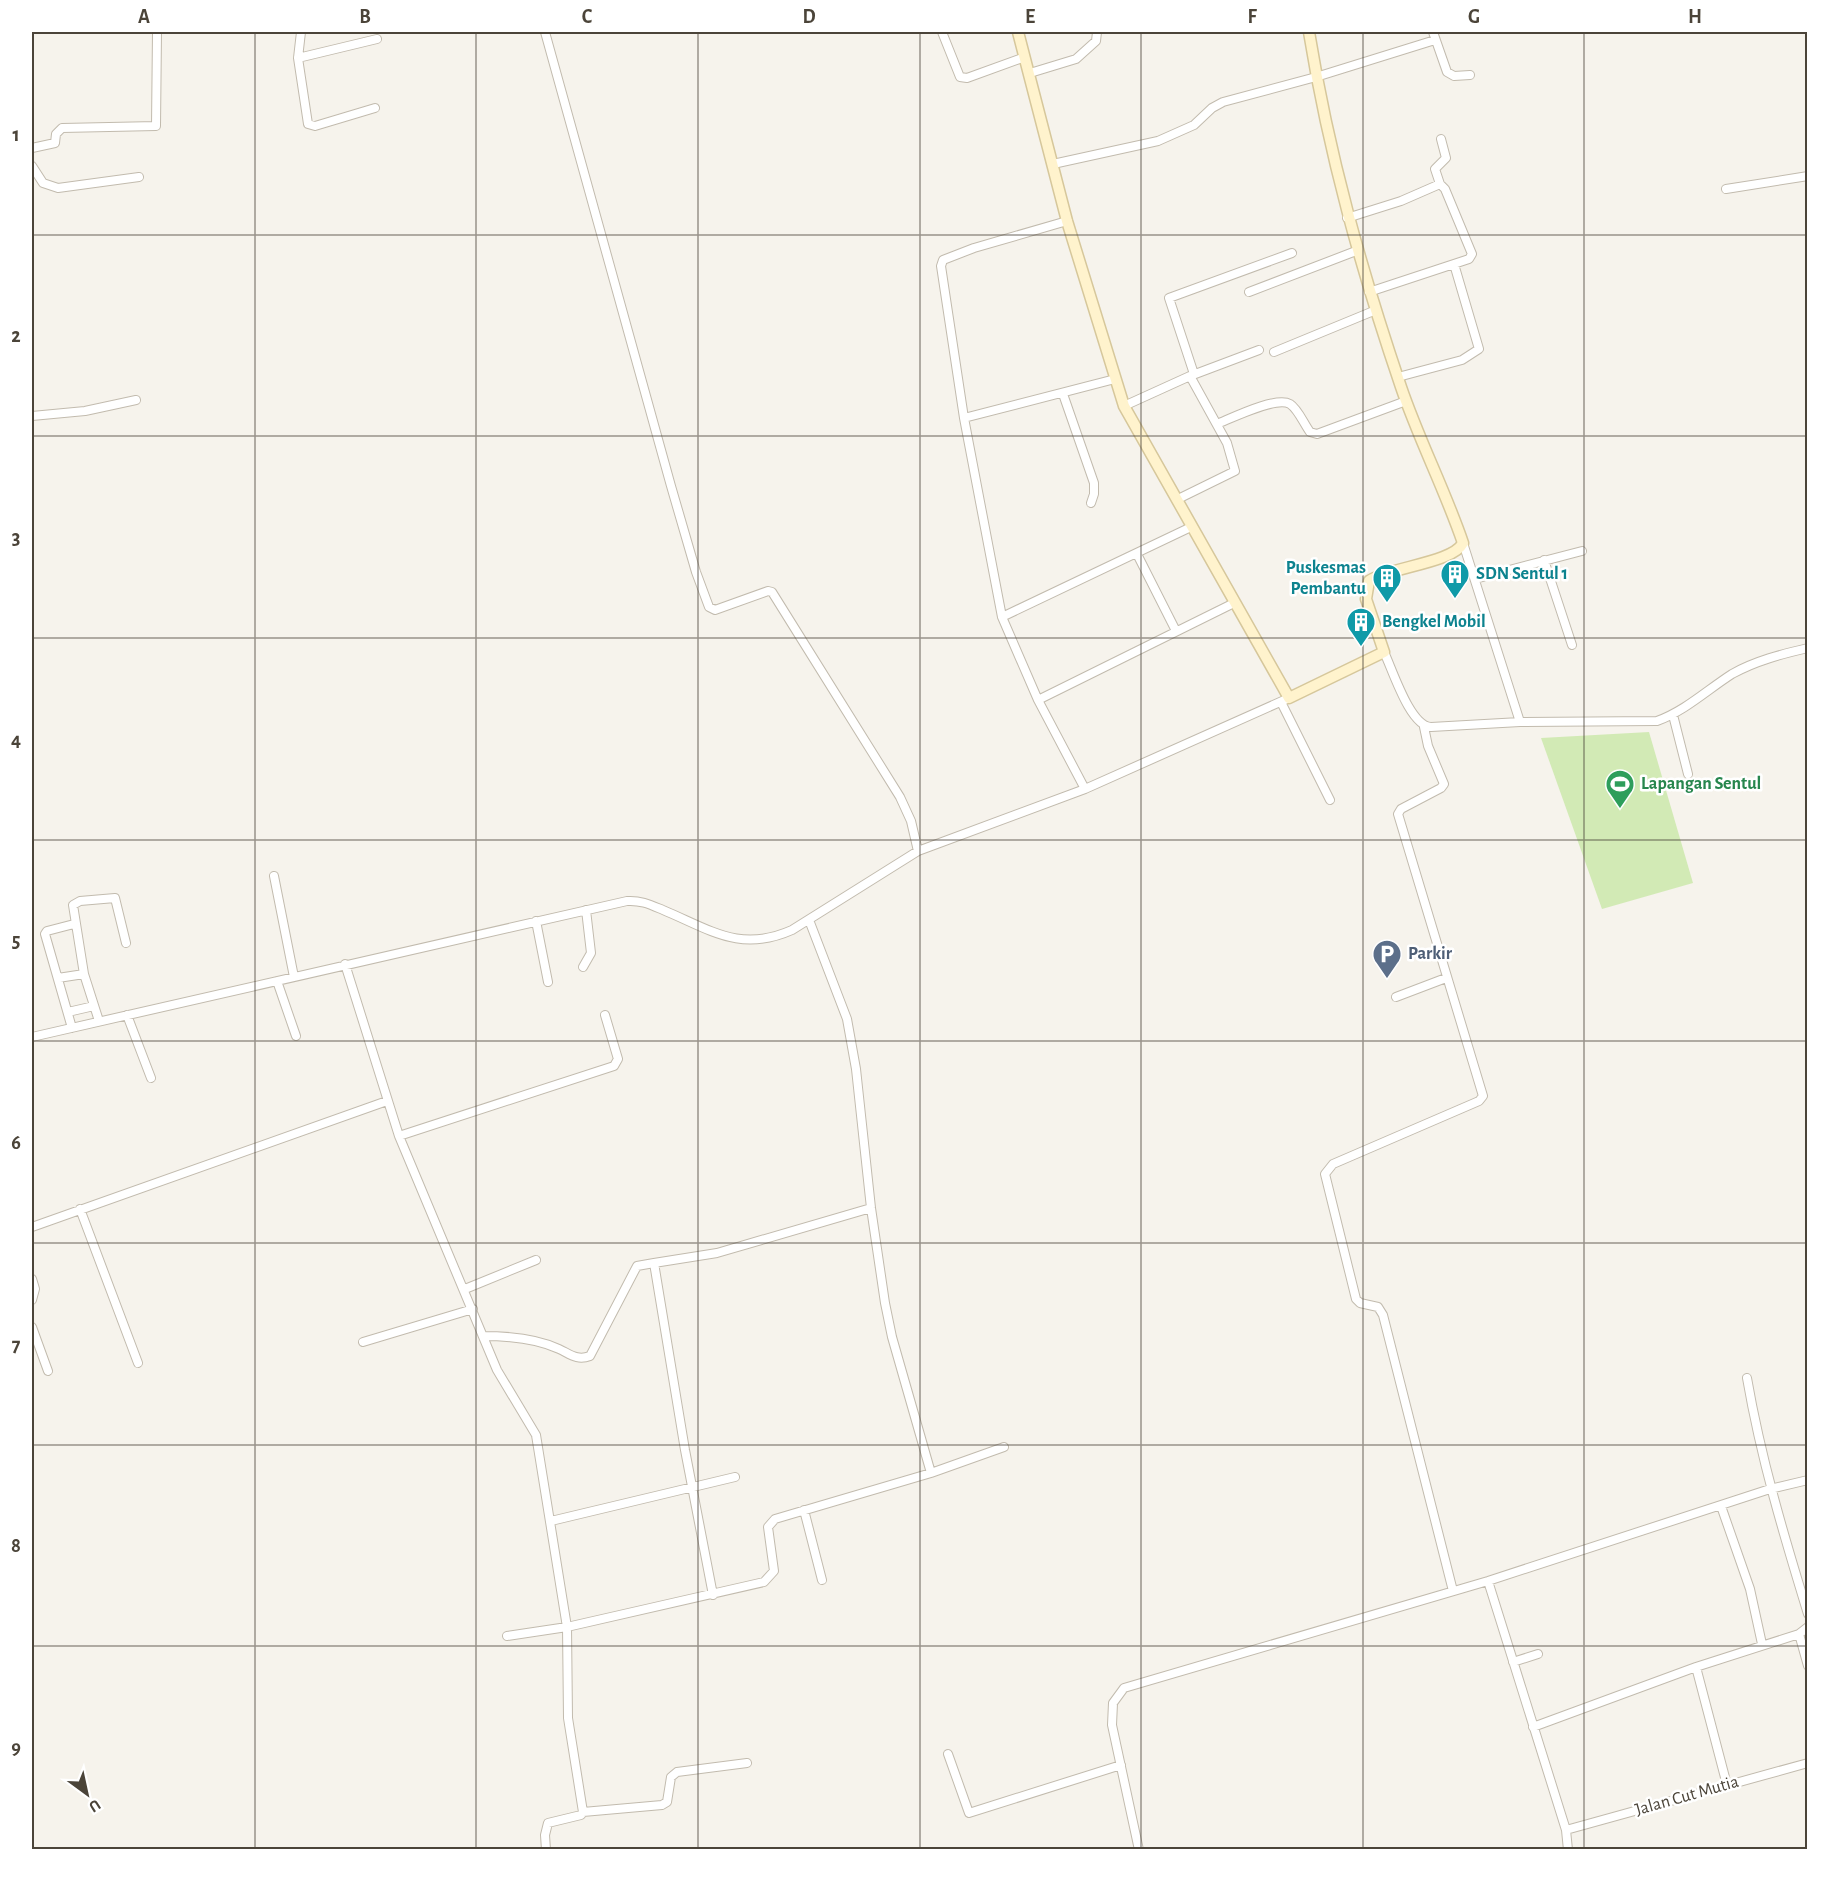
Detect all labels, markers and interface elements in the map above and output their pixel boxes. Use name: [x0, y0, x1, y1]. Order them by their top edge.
text: A: [138, 7, 150, 27]
text: B: [359, 7, 371, 27]
text: C: [582, 7, 593, 27]
text: D: [802, 7, 816, 27]
text: E: [1025, 7, 1035, 27]
text: F: [1247, 7, 1257, 27]
text: G: [1468, 7, 1480, 27]
text: H: [1688, 7, 1702, 27]
text: 1: [12, 125, 20, 145]
text: 2: [11, 326, 21, 346]
text: 3: [12, 528, 20, 548]
building icon: SDN Sentul 1: [1439, 558, 1471, 600]
place label: Puskesmas Pembantu: [1286, 559, 1367, 598]
building icon: Puskesmas Pembantu: [1371, 562, 1403, 604]
place label: SDN Sentul 1: [1476, 565, 1568, 583]
building icon: Bengkel Mobil: [1345, 606, 1377, 648]
place label: Bengkel Mobil: [1382, 613, 1486, 631]
text: 4: [11, 730, 21, 750]
sports icon: Lapangan Sentul: [1604, 768, 1636, 810]
place label: Lapangan Sentul: [1641, 775, 1761, 793]
text: 5: [12, 931, 20, 951]
parking icon: Parkir: [1371, 938, 1403, 980]
place label: Parkir: [1408, 945, 1453, 963]
text: 6: [11, 1133, 21, 1153]
text: 7: [12, 1335, 21, 1355]
text: 8: [11, 1536, 21, 1556]
text: 9: [11, 1738, 21, 1758]
north arrow: [57, 1764, 117, 1824]
street label: Jalan Cut Mutia: [1633, 1773, 1741, 1819]
text: U: [86, 1796, 103, 1815]

